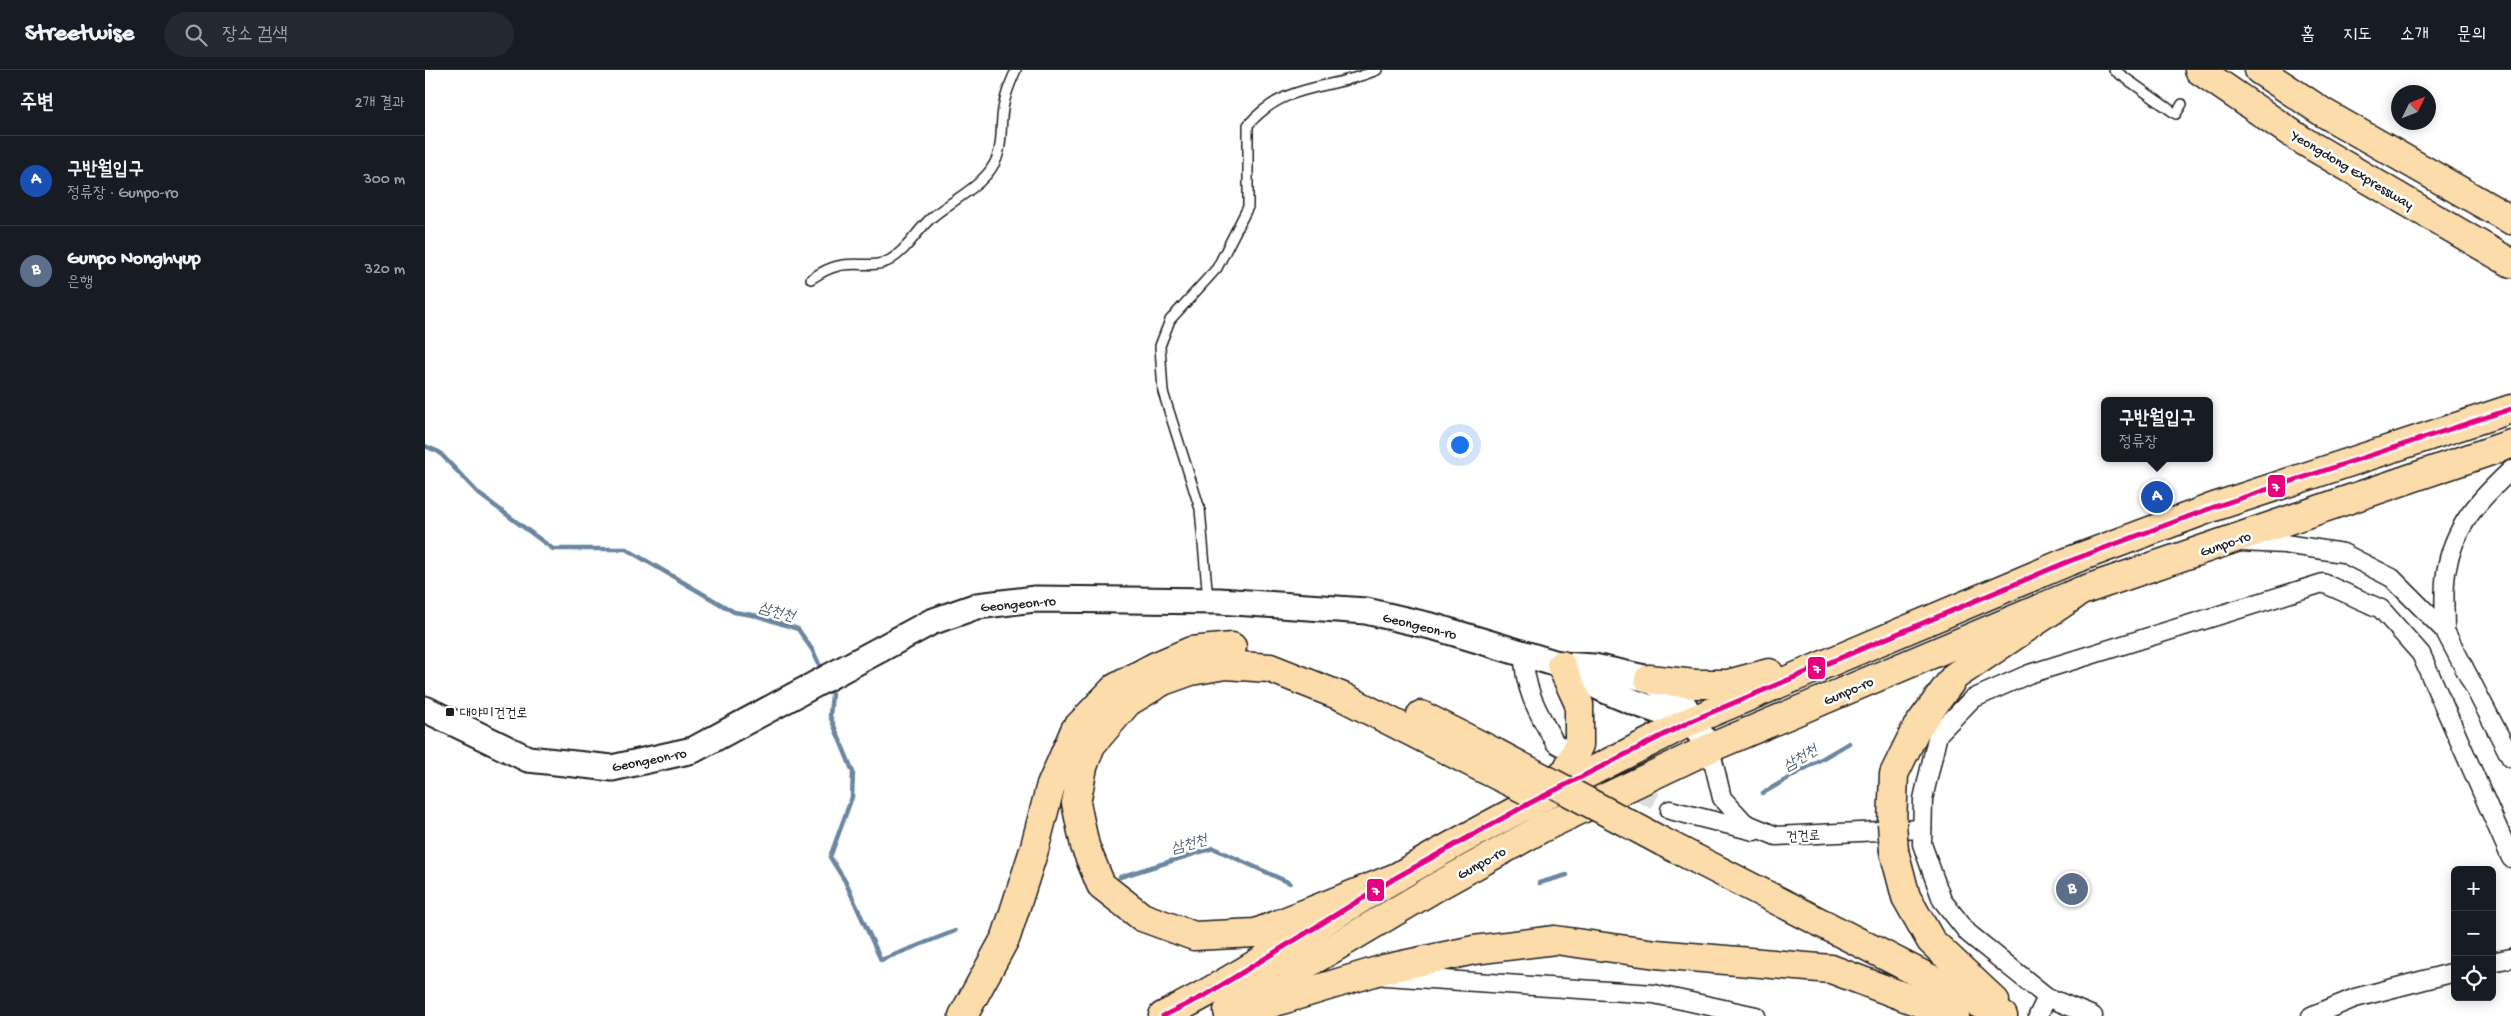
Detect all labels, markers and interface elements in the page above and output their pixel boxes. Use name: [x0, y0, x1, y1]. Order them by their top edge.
search box: [164, 12, 514, 57]
text: Streetwise: [25, 20, 134, 49]
icon: search: [182, 21, 210, 49]
text: 장소 검색: [222, 24, 288, 47]
text: 홈: [2301, 25, 2315, 46]
text: 지도: [2343, 25, 2372, 46]
text: 소개: [2400, 25, 2429, 46]
text: 문의: [2457, 25, 2486, 46]
north arrow: [2391, 85, 2436, 130]
text: 주변: [20, 92, 54, 117]
text: 2개 결과: [355, 95, 405, 114]
street label: Yeongdong Expressway: [2286, 127, 2416, 215]
text: 구반월입구: [67, 159, 143, 182]
text: A: [31, 171, 41, 190]
text: 300 m: [363, 171, 405, 190]
text: 정류장 · Gunpo-ro: [67, 185, 179, 204]
text: Gunpo Nonghyup: [67, 248, 201, 271]
text: B: [32, 261, 40, 280]
text: 320 m: [365, 261, 405, 280]
text: 은행: [67, 274, 93, 293]
popup: [2101, 397, 2213, 462]
text: 구반월입구: [2119, 408, 2195, 431]
your location: [1447, 432, 1473, 458]
text: 정류장: [2119, 434, 2157, 453]
line badge: 7: [2267, 474, 2286, 498]
pin: A: [2141, 478, 2173, 516]
text: 7: [2271, 480, 2280, 497]
street label: Gunpo-ro: [2198, 529, 2254, 562]
street label: Geongeon-ro: [980, 594, 1057, 617]
water label: 삼천천: [757, 599, 798, 627]
street label: Geongeon-ro: [1381, 610, 1458, 645]
line badge: 7: [1807, 656, 1826, 680]
text: 7: [1812, 662, 1821, 679]
street label: Gunpo-ro: [1821, 674, 1877, 710]
marker: 대야미건건로: [444, 706, 456, 718]
place label: 대야미건건로: [460, 706, 528, 723]
water label: 삼천천: [1781, 741, 1823, 776]
street label: Geongeon-ro: [611, 746, 688, 777]
street label: 건건로: [1786, 828, 1820, 847]
water label: 삼천천: [1170, 831, 1211, 858]
street label: Gunpo-ro: [1455, 844, 1509, 884]
map controls: [2451, 866, 2496, 1001]
button: +: [2451, 866, 2496, 911]
pin: B: [2056, 870, 2088, 908]
line badge: 7: [1366, 878, 1385, 902]
text: 7: [1371, 884, 1380, 901]
button: −: [2451, 911, 2496, 956]
button: locate: [2451, 956, 2496, 1001]

